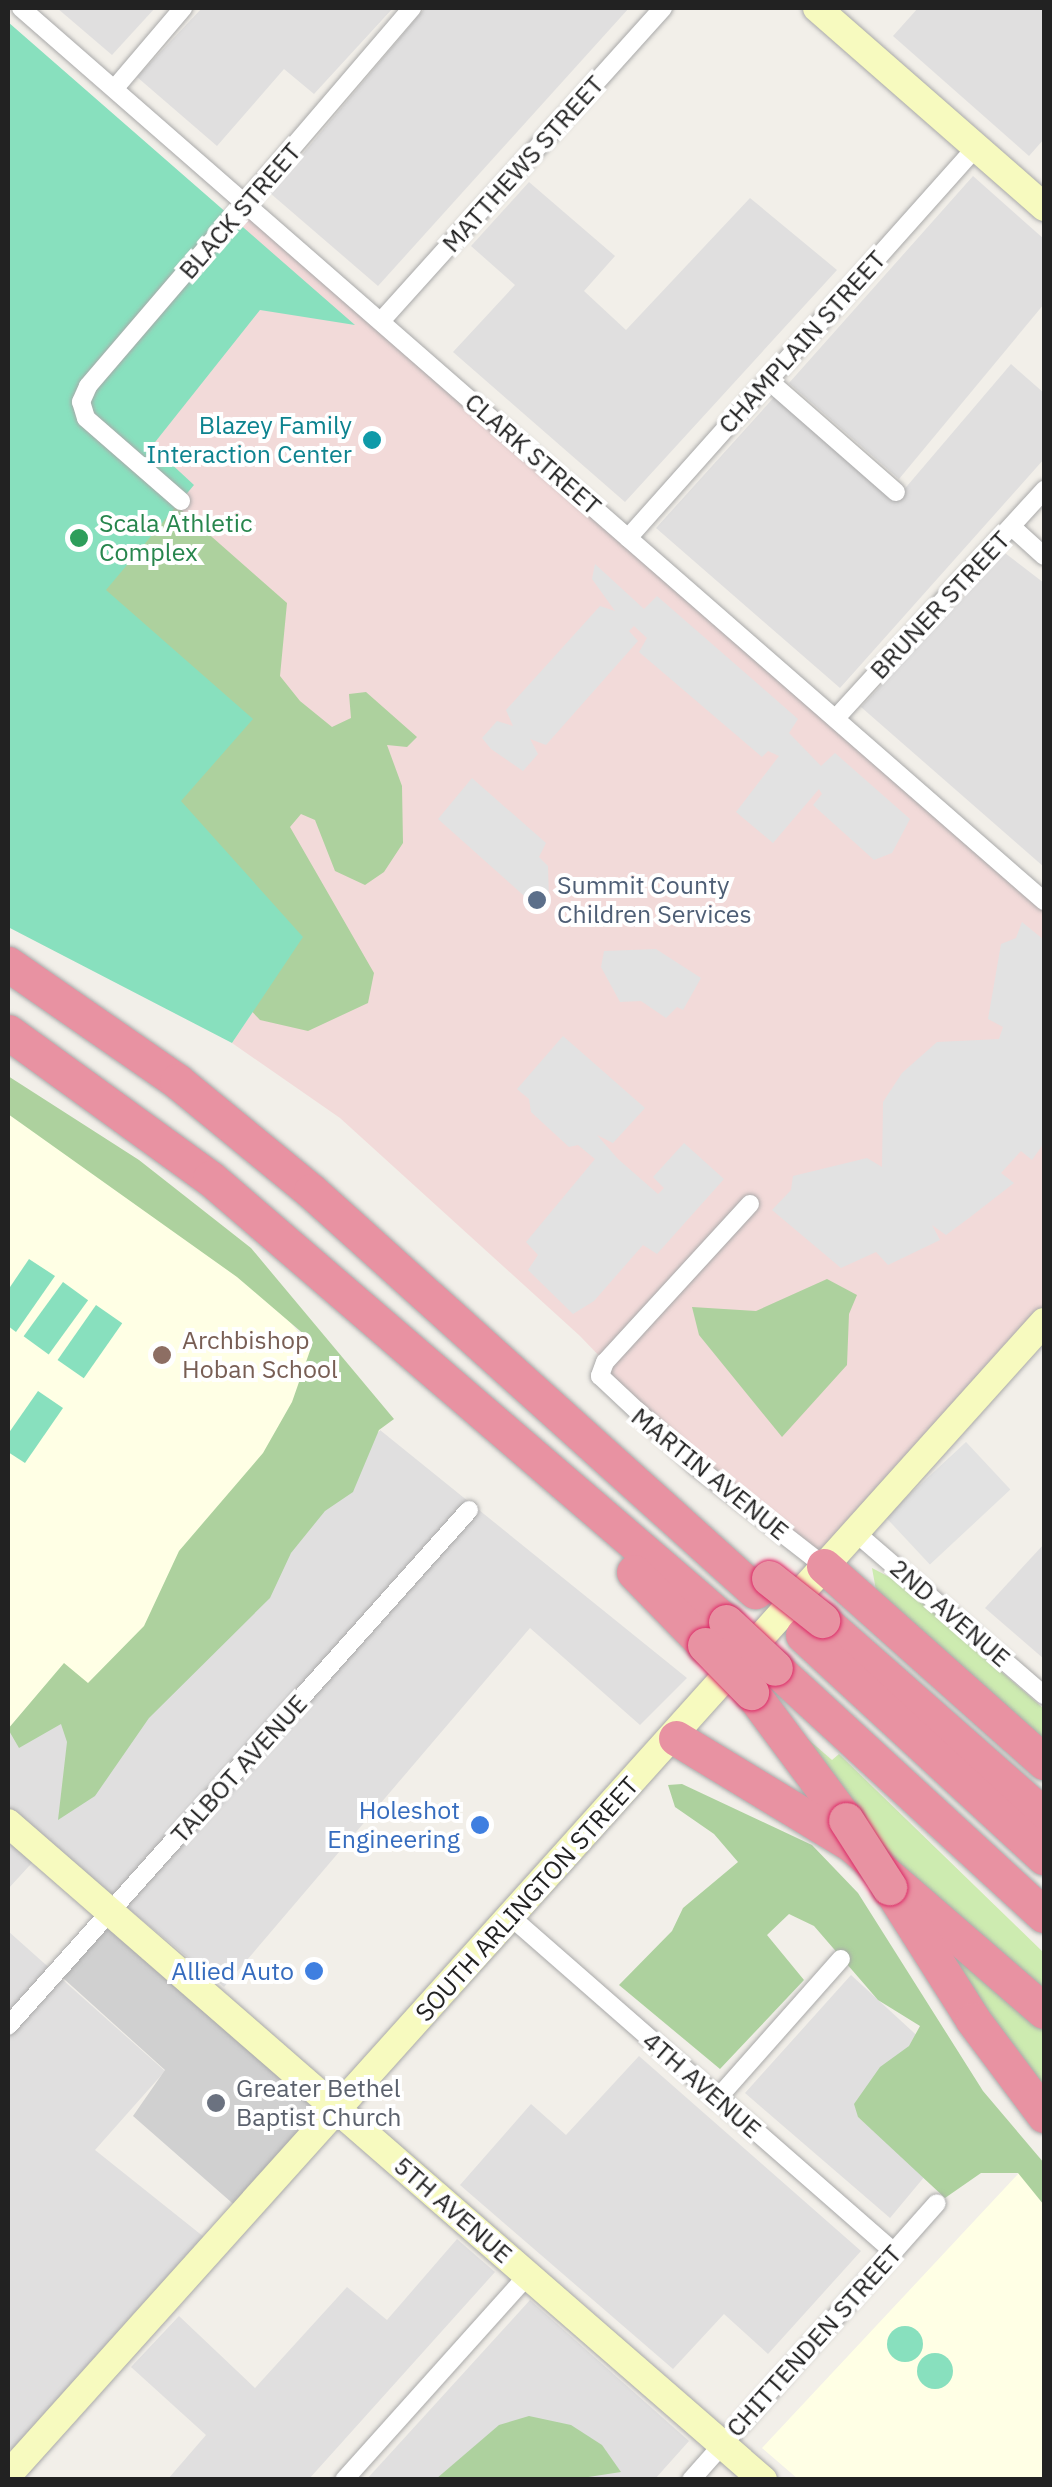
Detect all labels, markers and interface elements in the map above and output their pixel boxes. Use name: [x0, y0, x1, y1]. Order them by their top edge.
street label: MATTHEWS STREET: [436, 70, 610, 258]
street label: BLACK STREET: [173, 137, 307, 285]
street label: CHAMPLAIN STREET: [712, 245, 892, 439]
street label: CLARK STREET: [459, 387, 607, 521]
place label: Blazey Family Interaction Center: [146, 411, 352, 470]
marker: Blazey Family Interaction Center: [361, 429, 383, 451]
place label: Scala Athletic Complex: [99, 509, 253, 568]
street label: BRUNER STREET: [864, 525, 1016, 685]
marker: Scala Athletic Complex: [68, 527, 90, 549]
place label: Summit County Children Services: [557, 871, 752, 930]
marker: Summit County Children Services: [526, 889, 548, 911]
place label: Archbishop Hoban School: [182, 1326, 338, 1385]
marker: Archbishop Hoban School: [151, 1344, 173, 1366]
street label: MARTIN AVENUE: [625, 1401, 795, 1547]
street label: 2ND AVENUE: [884, 1553, 1016, 1673]
street label: TALBOT AVENUE: [165, 1689, 313, 1849]
street label: SOUTH ARLINGTON STREET: [409, 1771, 645, 2027]
place label: Holeshot Engineering: [327, 1796, 460, 1855]
marker: Holeshot Engineering: [469, 1814, 491, 1836]
place label: Allied Auto: [171, 1956, 294, 1986]
marker: Allied Auto: [303, 1960, 325, 1982]
street label: 4TH AVENUE: [637, 2026, 767, 2144]
place label: Greater Bethel Baptist Church: [236, 2074, 401, 2133]
marker: Greater Bethel Baptist Church: [205, 2092, 227, 2114]
street label: 5TH AVENUE: [388, 2151, 518, 2269]
street label: CHITTENDEN STREET: [720, 2239, 908, 2443]

